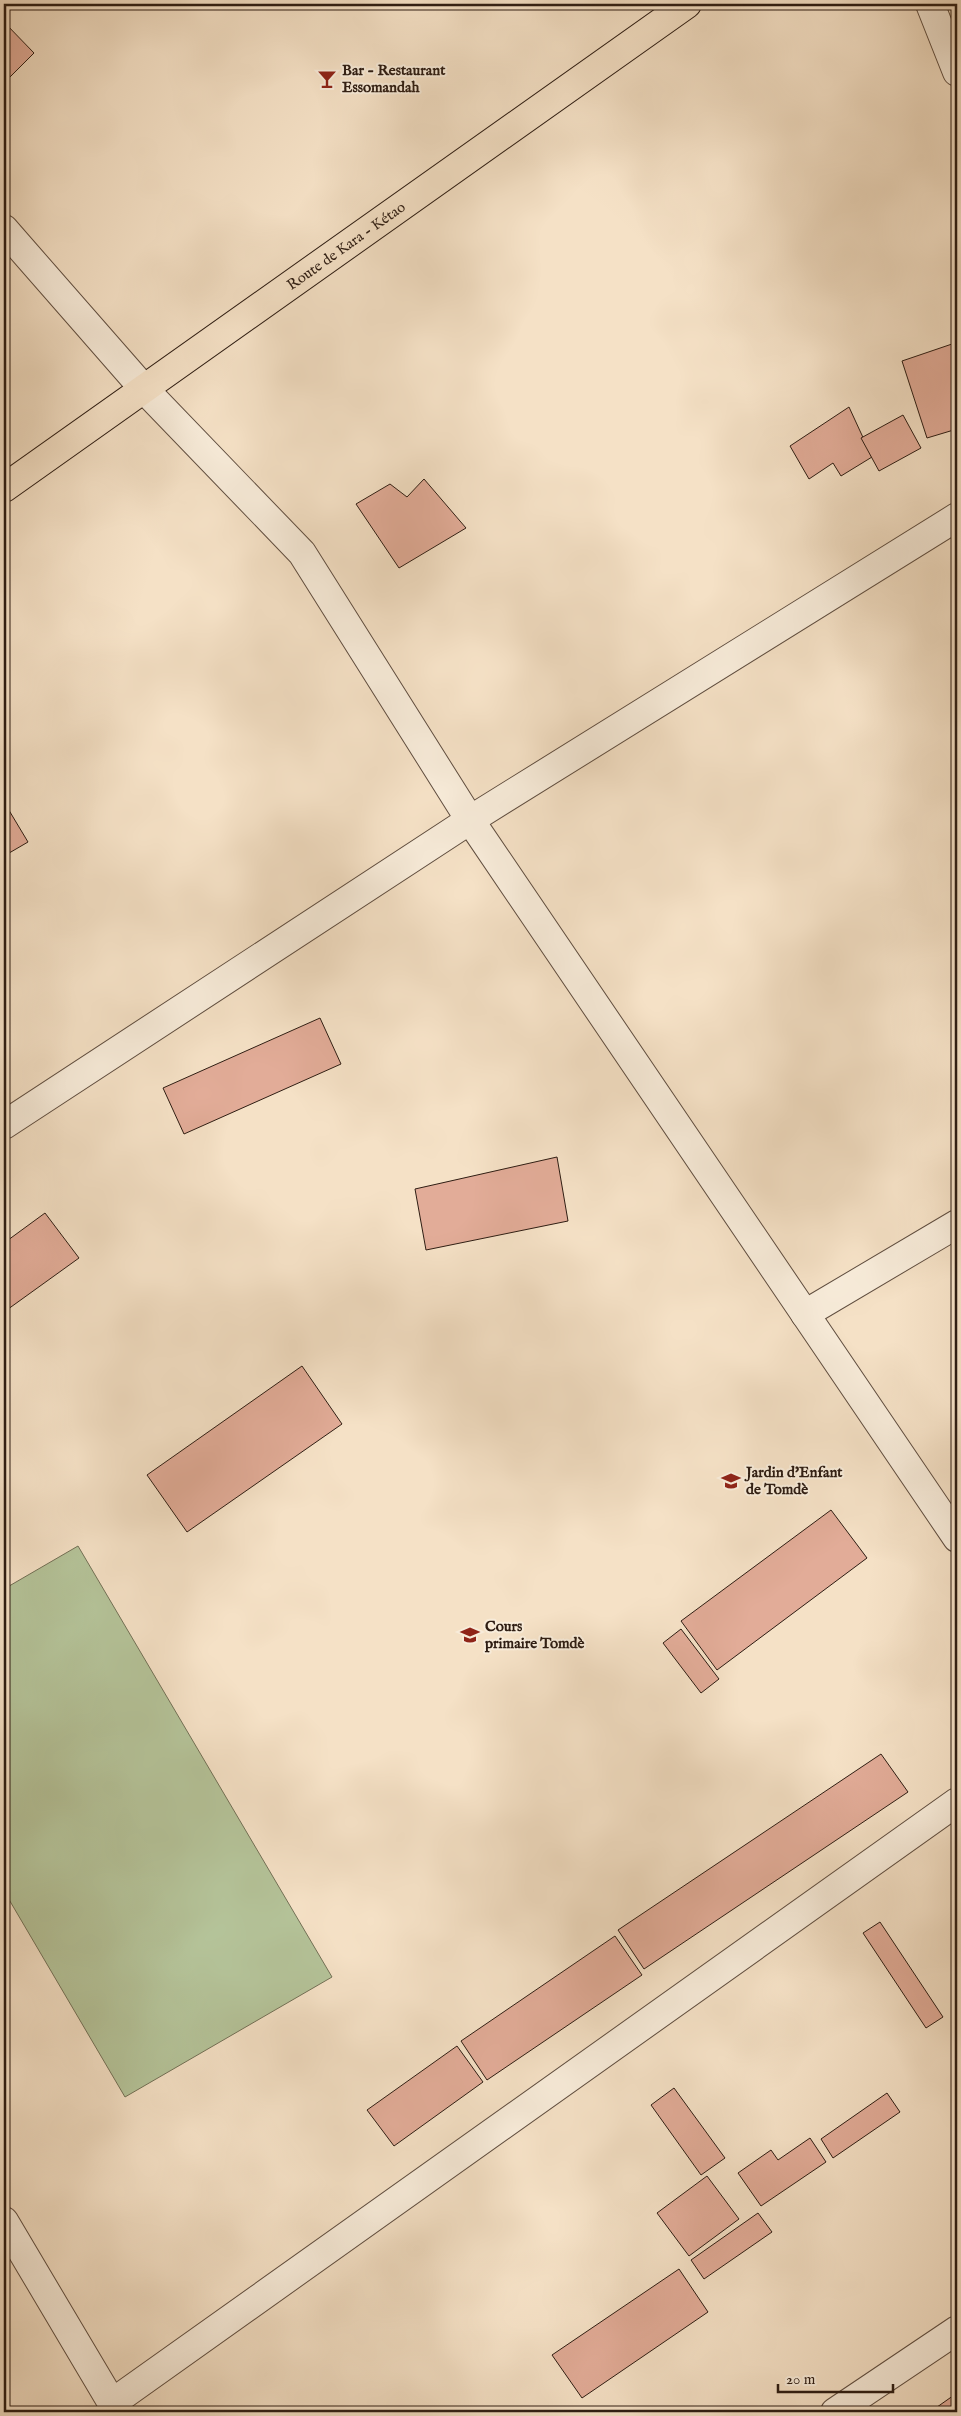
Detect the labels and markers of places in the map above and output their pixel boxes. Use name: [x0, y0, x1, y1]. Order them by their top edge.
place label: Bar - Restaurant Essomandah: [342, 61, 446, 97]
bar icon: Bar - Restaurant Essomandah: [316, 68, 338, 90]
place label: Jardin d'Enfant de Tomdè: [744, 1463, 843, 1499]
school or university icon: Jardin d'Enfant de Tomdè: [720, 1470, 742, 1492]
place label: Cours primaire Tomdè: [484, 1617, 585, 1653]
school or university icon: Cours primaire Tomdè: [459, 1624, 481, 1646]

